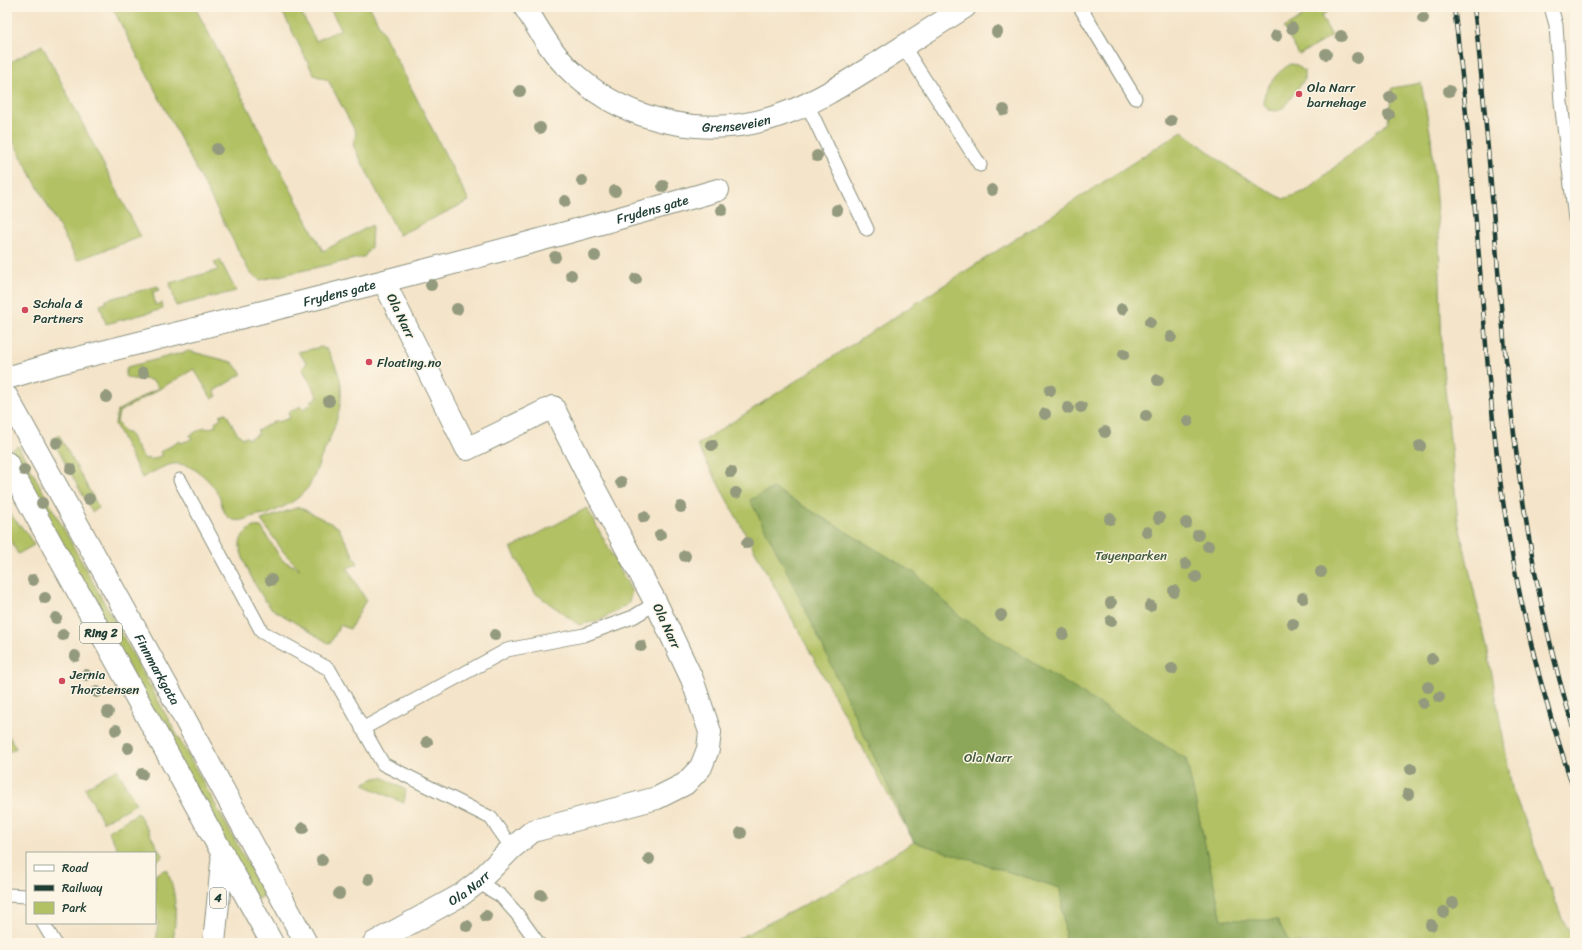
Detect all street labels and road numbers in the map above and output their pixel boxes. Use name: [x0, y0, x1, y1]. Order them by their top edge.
street label: Grenseveien: [702, 107, 773, 138]
street label: Frydens gate: [613, 188, 691, 230]
street label: Frydens gate: [300, 272, 378, 313]
street label: Ola Narr: [380, 289, 422, 343]
street label: Ola Narr: [646, 599, 688, 653]
road number: Ring 2: [80, 623, 122, 643]
street label: Finnmarkgata: [128, 629, 187, 710]
street label: Ola Narr: [444, 864, 496, 912]
road number: 4: [210, 888, 226, 908]

